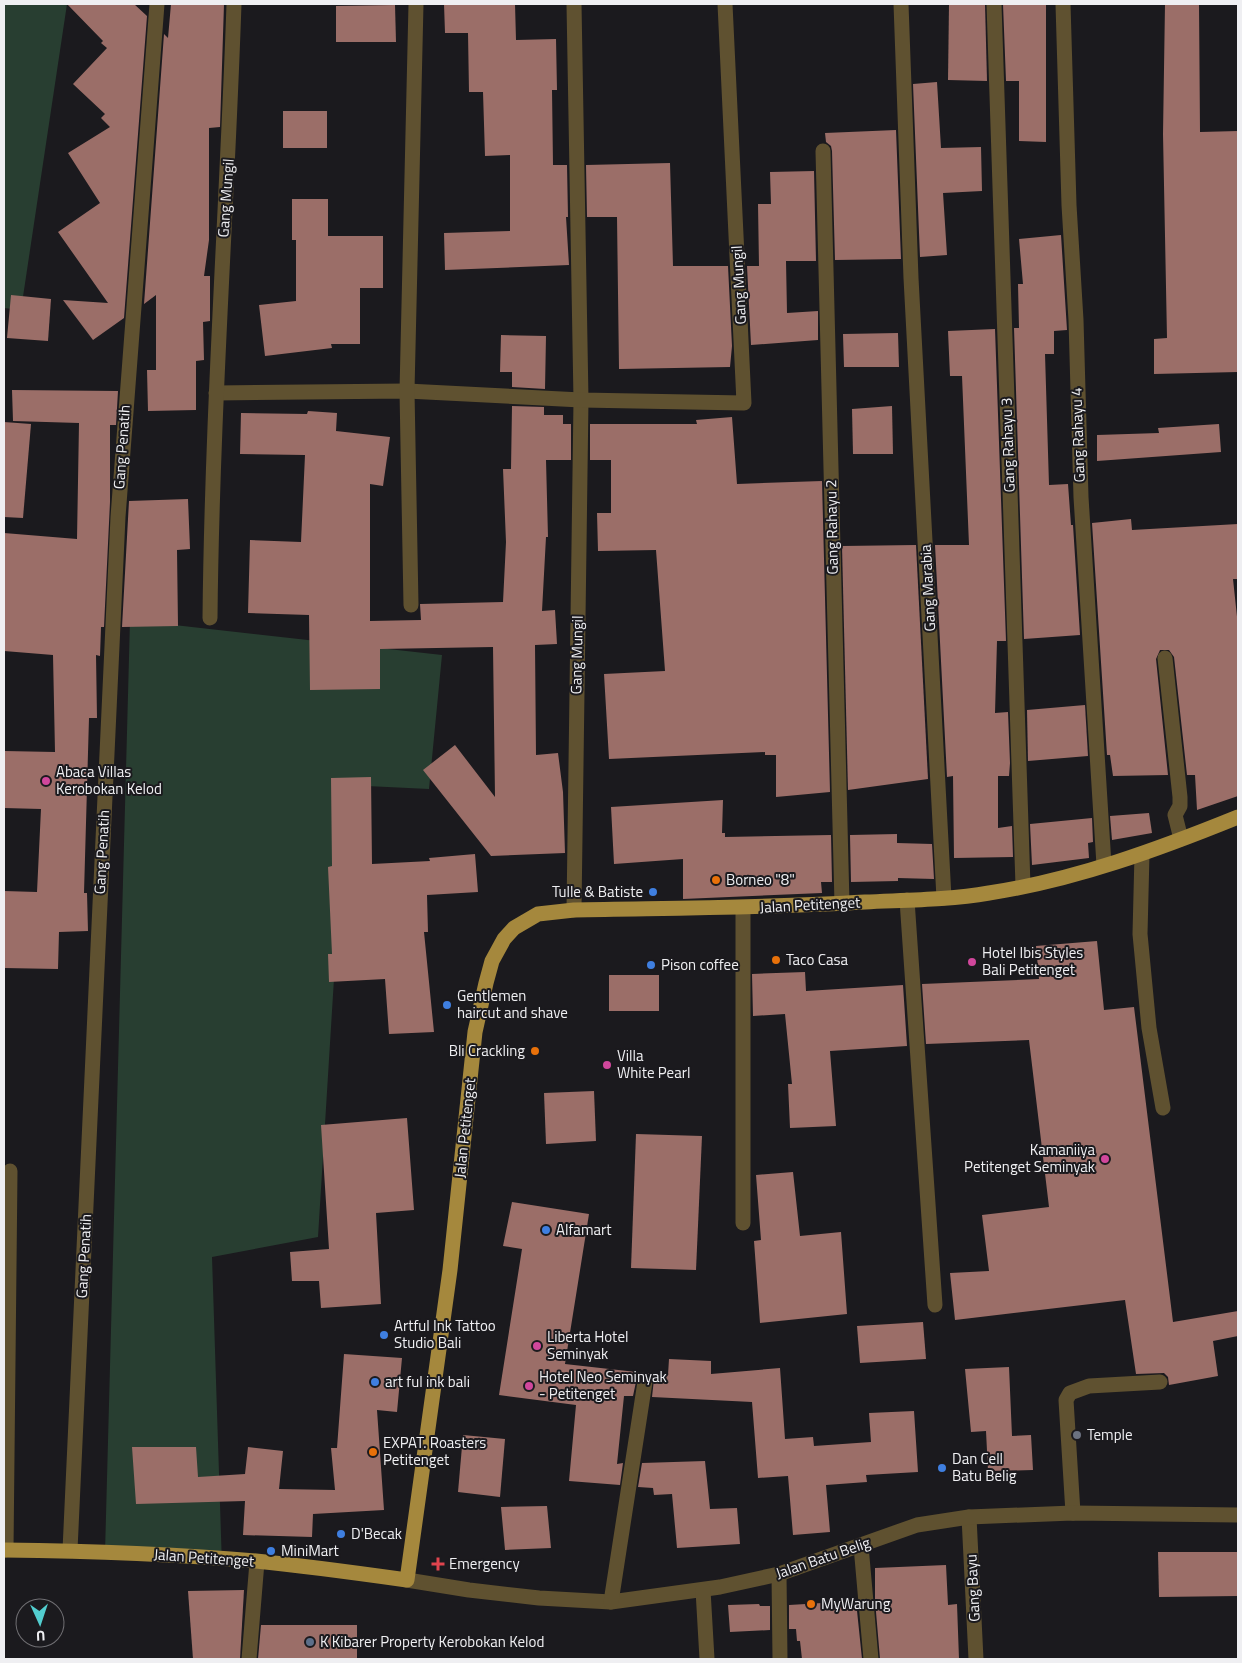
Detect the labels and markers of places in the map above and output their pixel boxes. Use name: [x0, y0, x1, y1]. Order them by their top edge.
place label: Abaca Villas Kerobokan Kelod: [56, 760, 162, 800]
marker: Abaca Villas Kerobokan Kelod: [40, 775, 52, 787]
place label: Borneo "8": [726, 868, 795, 891]
marker: Borneo "8": [710, 874, 722, 886]
place label: Tulle & Batiste: [552, 880, 643, 903]
marker: Tulle & Batiste: [647, 886, 659, 898]
place label: Hotel Ibis Styles Bali Petitenget: [982, 941, 1083, 981]
place label: Taco Casa: [786, 948, 848, 971]
place label: Pison coffee: [661, 953, 739, 976]
marker: Taco Casa: [770, 954, 782, 966]
marker: Hotel Ibis Styles Bali Petitenget: [966, 956, 978, 968]
marker: Pison coffee: [645, 959, 657, 971]
place label: Gentlemen haircut and shave: [457, 984, 568, 1024]
marker: Gentlemen haircut and shave: [441, 999, 453, 1011]
place label: Bli Crackling: [449, 1039, 525, 1062]
place label: Villa White Pearl: [617, 1044, 690, 1084]
marker: Bli Crackling: [529, 1045, 541, 1057]
marker: Villa White Pearl: [601, 1059, 613, 1071]
place label: Kamaniiya Petitenget Seminyak: [964, 1138, 1095, 1178]
marker: Kamaniiya Petitenget Seminyak: [1099, 1153, 1111, 1165]
place label: Alfamart: [556, 1218, 612, 1241]
marker: Alfamart: [540, 1224, 552, 1236]
place label: Artful Ink Tattoo Studio Bali: [394, 1314, 496, 1354]
place label: Liberta Hotel Seminyak: [547, 1325, 628, 1365]
marker: Artful Ink Tattoo Studio Bali: [378, 1329, 390, 1341]
marker: Liberta Hotel Seminyak: [531, 1340, 543, 1352]
place label: Hotel Neo Seminyak - Petitenget: [539, 1365, 667, 1405]
place label: art ful ink bali: [385, 1370, 470, 1393]
marker: art ful ink bali: [369, 1376, 381, 1388]
marker: Hotel Neo Seminyak - Petitenget: [523, 1380, 535, 1392]
place label: Temple: [1087, 1423, 1133, 1446]
marker: Temple: [1071, 1429, 1083, 1441]
place label: EXPAT. Roasters Petitenget: [383, 1431, 486, 1471]
marker: EXPAT. Roasters Petitenget: [367, 1446, 379, 1458]
place label: Dan Cell Batu Belig: [952, 1447, 1017, 1487]
marker: Dan Cell Batu Belig: [936, 1462, 948, 1474]
place label: D'Becak: [351, 1522, 402, 1545]
marker: D'Becak: [335, 1528, 347, 1540]
place label: MiniMart: [281, 1539, 340, 1562]
marker: MiniMart: [265, 1545, 277, 1557]
place label: Emergency: [449, 1552, 520, 1575]
marker: Emergency: [431, 1557, 445, 1571]
place label: MyWarung: [821, 1592, 891, 1615]
marker: MyWarung: [805, 1598, 817, 1610]
place label: K Kibarer Property Kerobokan Kelod: [320, 1630, 544, 1653]
marker: K Kibarer Property Kerobokan Kelod: [304, 1636, 316, 1648]

